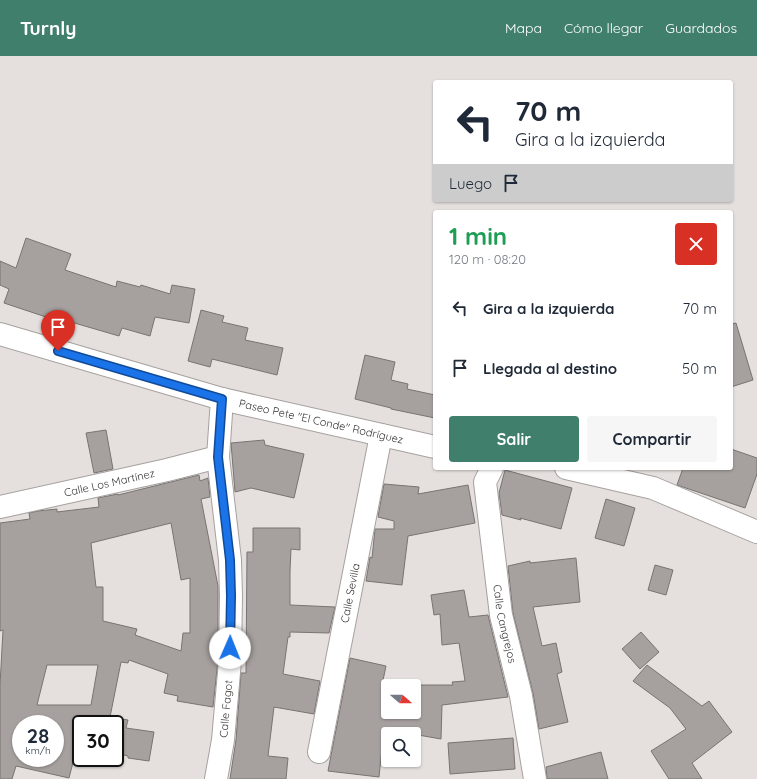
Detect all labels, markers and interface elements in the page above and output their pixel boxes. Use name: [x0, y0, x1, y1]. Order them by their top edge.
text: Turnly: [20, 16, 76, 40]
text: Mapa: [505, 19, 542, 37]
text: Cómo llegar: [564, 19, 643, 37]
text: Guardados: [665, 19, 737, 37]
text: 70 m: [515, 93, 581, 128]
icon: left: [449, 96, 501, 148]
text: Gira a la izquierda: [515, 128, 666, 151]
icon: arrive: [500, 172, 522, 194]
text: Luego: [449, 174, 492, 193]
text: 1 min: [449, 221, 507, 251]
button: close: [675, 223, 717, 265]
text: 120 m · 08:20: [449, 251, 526, 267]
icon: left: [449, 297, 471, 319]
text: Gira a la izquierda: [483, 299, 615, 318]
text: 70 m: [683, 299, 717, 318]
pin: [41, 310, 75, 351]
icon: arrive: [47, 316, 69, 338]
icon: arrive: [449, 357, 471, 379]
text: Llegada al destino: [483, 359, 617, 378]
text: 50 m: [682, 359, 717, 378]
street label: Paseo Pete "El Conde" Rodríguez: [238, 396, 405, 447]
button: Salir: [449, 416, 579, 462]
button: Compartir: [587, 416, 717, 462]
street label: Calle Los Martínez: [63, 466, 156, 500]
street label: Calle Sevilla: [337, 562, 363, 624]
street label: Calle Cangrejos: [490, 584, 520, 665]
position arrow: [209, 627, 251, 669]
street label: Calle Fagot: [216, 679, 235, 738]
north arrow: [381, 679, 421, 719]
map controls: [381, 679, 421, 767]
speed limit sign: 30: [72, 715, 124, 767]
text: 28: [27, 723, 49, 748]
button: search: [381, 727, 421, 767]
text: km/h: [25, 744, 51, 757]

